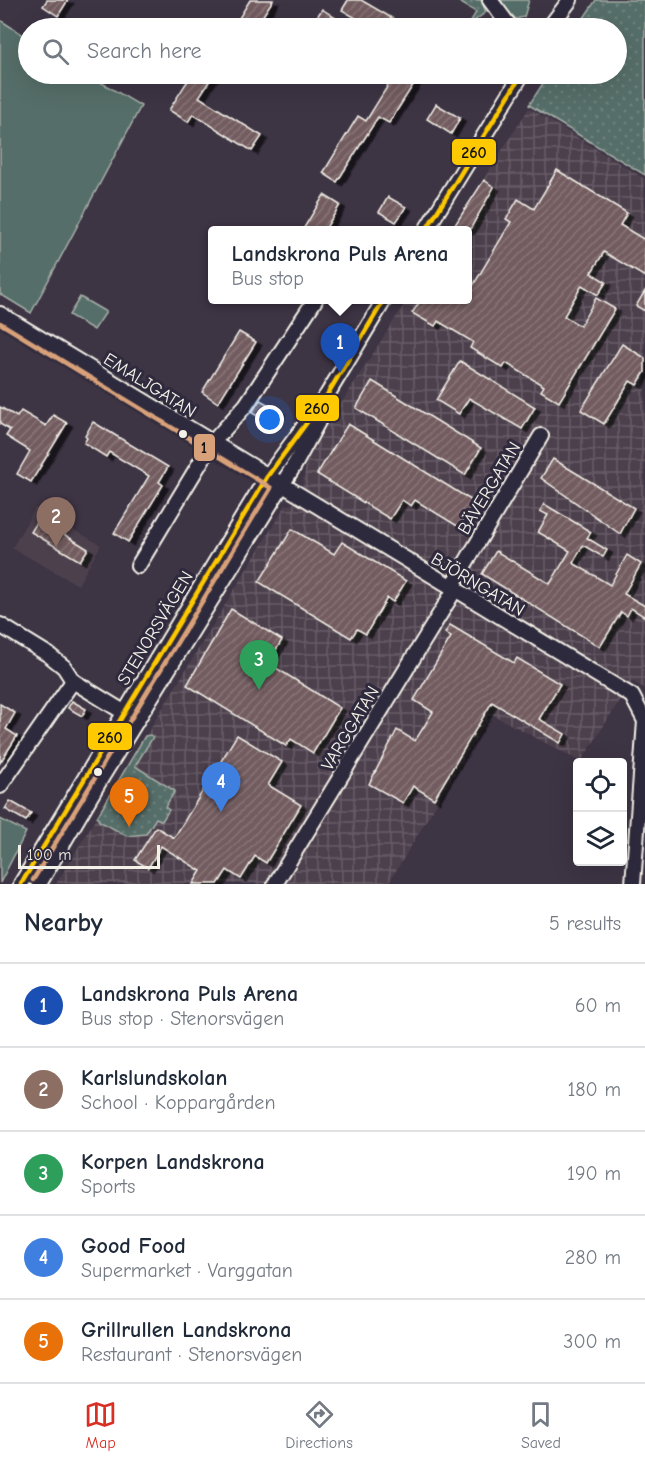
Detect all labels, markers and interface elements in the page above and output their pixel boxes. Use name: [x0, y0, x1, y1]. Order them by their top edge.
search box: [18, 18, 627, 84]
icon: search: [39, 35, 72, 68]
text: Search here: [87, 38, 202, 64]
line badge: 260: [451, 138, 497, 166]
text: 260: [461, 144, 487, 162]
popup: [208, 226, 472, 304]
text: Landskrona Puls Arena: [231, 241, 449, 267]
text: Bus stop: [231, 267, 304, 290]
pin: 1: [320, 324, 360, 373]
street label: EMALJGATAN: [100, 349, 200, 422]
line badge: 260: [295, 394, 340, 422]
text: 260: [304, 400, 330, 418]
your location: [255, 405, 284, 434]
unlabelled marker: [177, 428, 189, 440]
line badge: 1: [193, 433, 216, 462]
street label: BÄVERGATAN: [454, 438, 525, 538]
text: 1: [201, 439, 207, 457]
pin: 2: [36, 498, 76, 547]
street label: BJÖRNGATAN: [427, 548, 528, 621]
street label: STENORSVÄGEN: [113, 567, 198, 689]
pin: 3: [240, 640, 278, 690]
street label: VARGGATAN: [317, 682, 384, 774]
line badge: 260: [87, 722, 133, 751]
text: 260: [97, 729, 123, 747]
map controls: [573, 758, 627, 866]
button: locate: [573, 758, 627, 812]
pin: 4: [202, 762, 240, 812]
unlabelled marker: [92, 766, 104, 778]
pin: 5: [110, 778, 148, 827]
button: layers: [573, 812, 627, 866]
scale bar: [18, 842, 160, 870]
text: 100 m: [27, 846, 71, 864]
text: Nearby: [24, 908, 103, 938]
text: 5 results: [549, 912, 621, 935]
text: Landskrona Puls Arena: [81, 981, 298, 1007]
text: 1: [40, 994, 47, 1017]
text: 60 m: [575, 994, 621, 1017]
text: Bus stop · Stenorsvägen: [81, 1007, 284, 1030]
text: Karlslundskolan: [81, 1065, 227, 1091]
text: 2: [39, 1078, 48, 1101]
text: 180 m: [567, 1078, 621, 1101]
text: School · Koppargården: [81, 1091, 275, 1114]
text: Korpen Landskrona: [81, 1149, 265, 1175]
text: 3: [39, 1162, 48, 1185]
text: 190 m: [567, 1162, 621, 1185]
text: Sports: [81, 1175, 135, 1198]
text: Good Food: [81, 1233, 186, 1259]
text: 4: [39, 1246, 48, 1269]
text: 280 m: [565, 1246, 621, 1269]
text: Supermarket · Varggatan: [81, 1259, 293, 1282]
text: Grillrullen Landskrona: [81, 1317, 291, 1343]
text: 5: [38, 1330, 49, 1353]
text: 300 m: [563, 1330, 621, 1353]
text: Restaurant · Stenorsvägen: [81, 1343, 302, 1366]
tab: Map: [84, 1398, 117, 1452]
tab: Directions: [285, 1398, 353, 1452]
tab: Saved: [521, 1398, 561, 1452]

